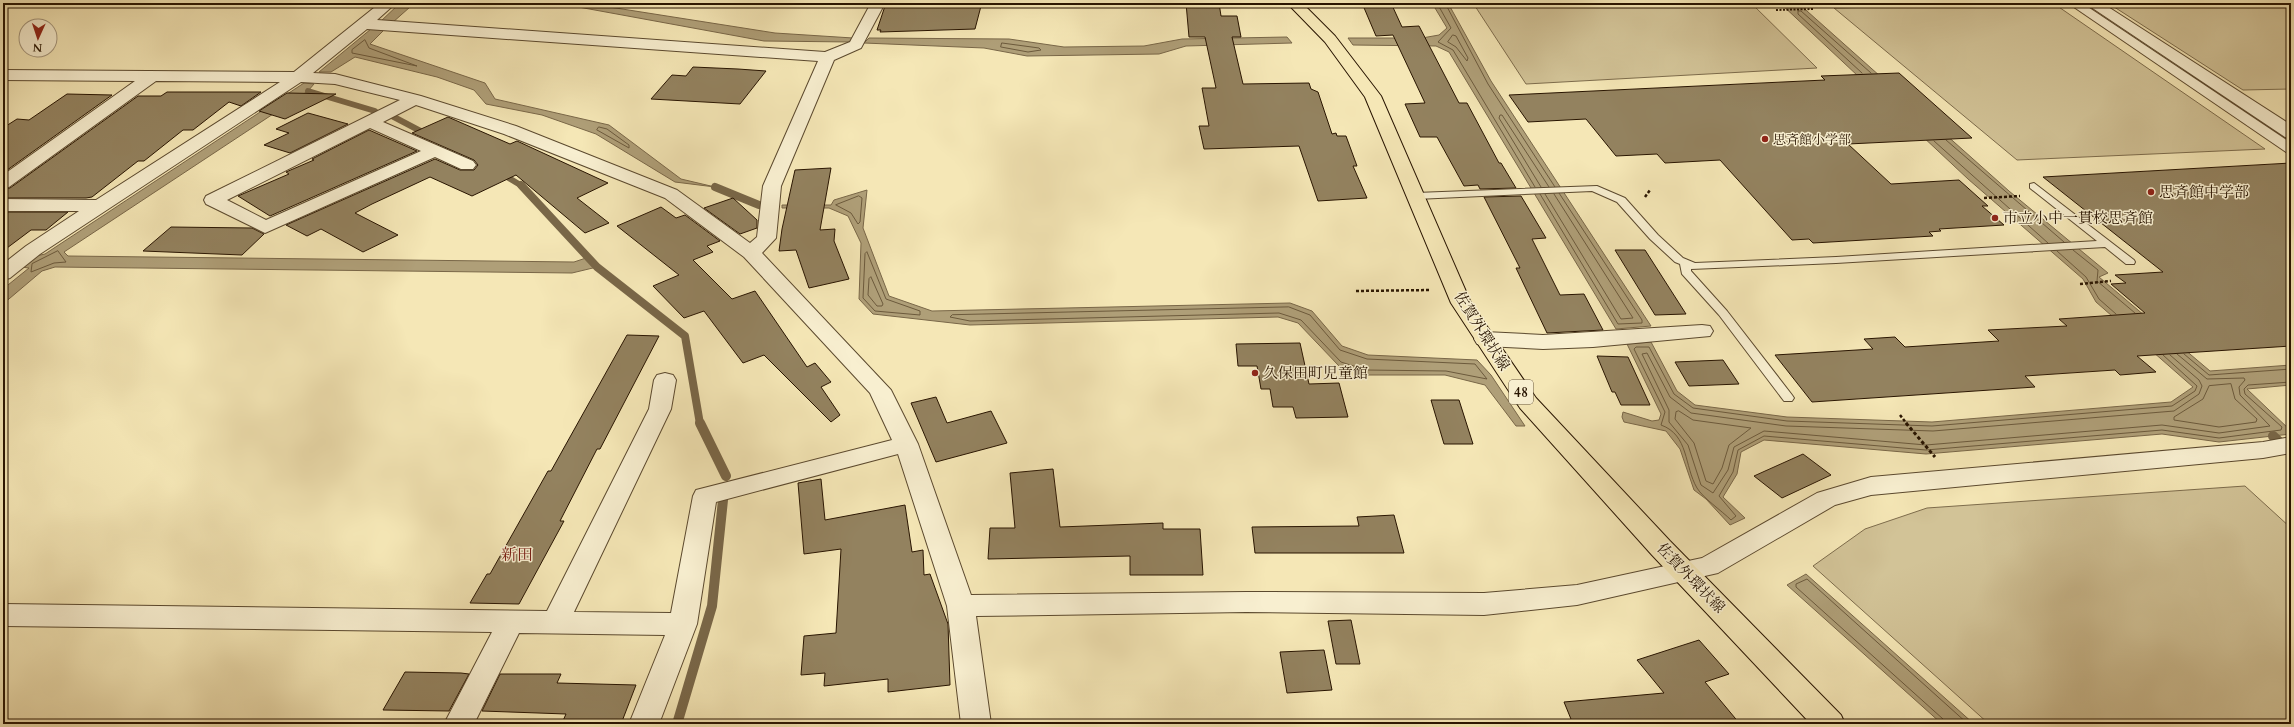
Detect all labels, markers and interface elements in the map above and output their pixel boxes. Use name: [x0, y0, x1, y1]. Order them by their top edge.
north arrow: [18, 18, 58, 58]
text: N: [32, 40, 43, 55]
place label: 思斉館小学部: [1773, 131, 1851, 149]
marker: 思斉館小学部: [1760, 134, 1770, 144]
place label: 思斉館中学部: [2159, 182, 2249, 202]
marker: 思斉館中学部: [2146, 187, 2156, 197]
place label: 市立小中一貫校思斉館: [2003, 208, 2153, 228]
marker: 市立小中一貫校思斉館: [1990, 213, 2000, 223]
street label: 佐賀外環状線: [1450, 288, 1514, 374]
place label: 久保田町児童館: [1263, 363, 1368, 383]
marker: 久保田町児童館: [1250, 368, 1260, 378]
road number: 48: [1509, 380, 1533, 404]
street label: 佐賀外環状線: [1653, 539, 1729, 617]
district label: 新田: [501, 544, 533, 566]

